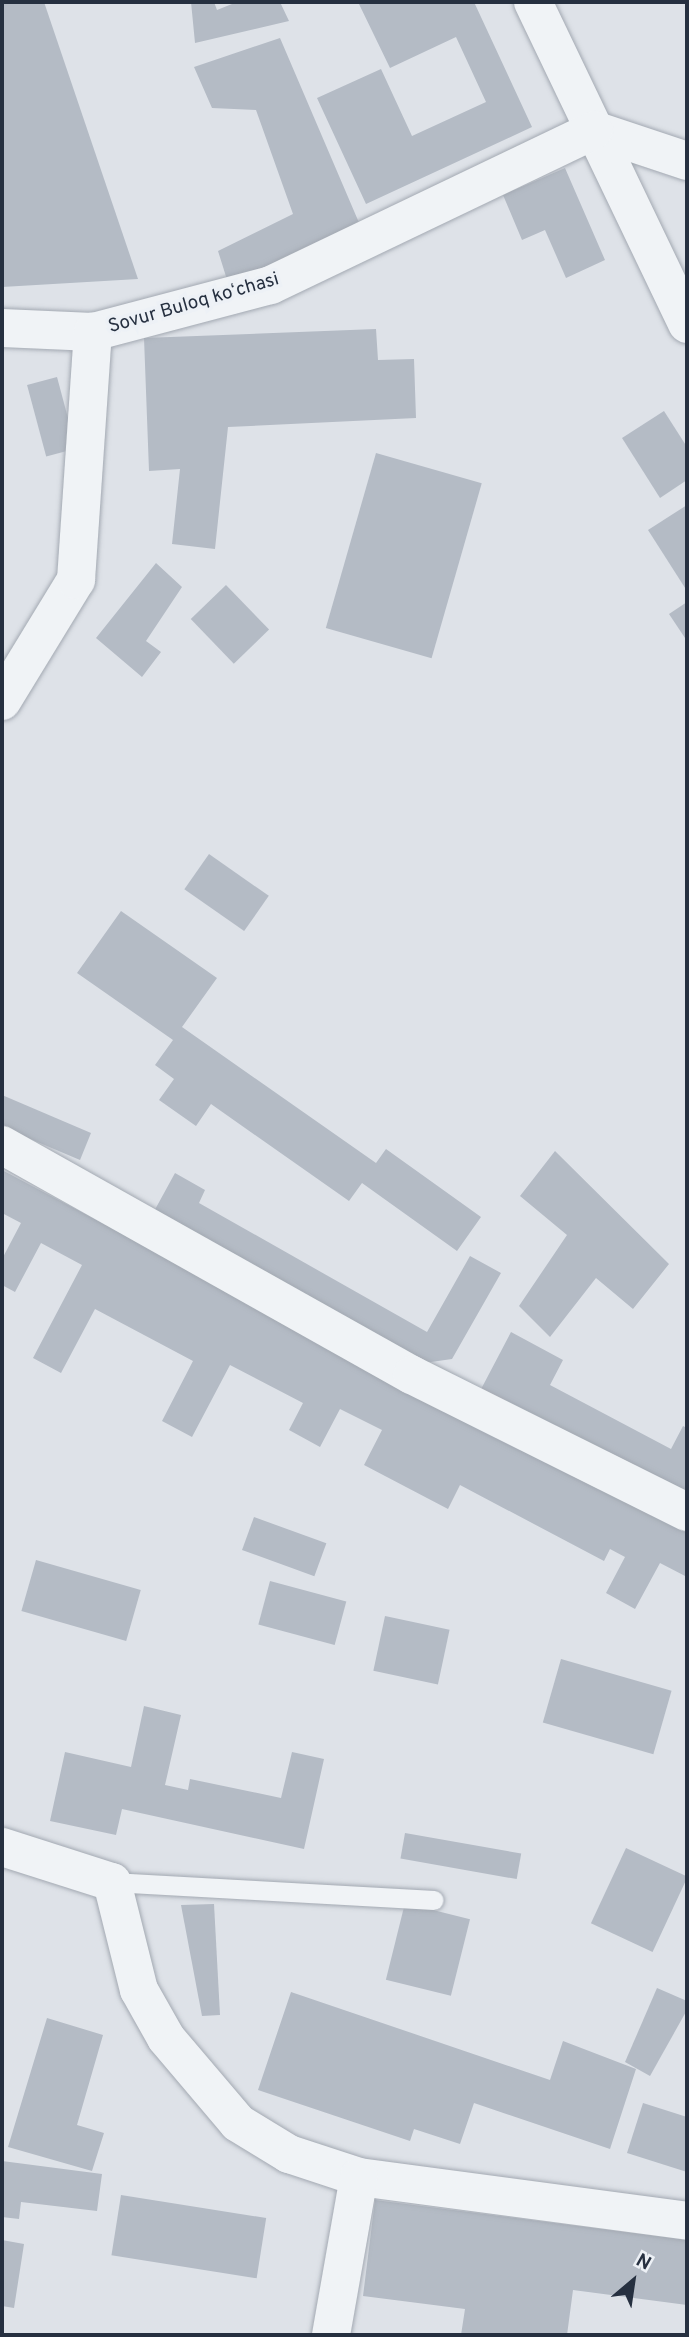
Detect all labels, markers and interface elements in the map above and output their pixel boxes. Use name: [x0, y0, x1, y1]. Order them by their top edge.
street label: Sovur Buloq koʻchasi: [106, 269, 282, 339]
north arrow: [598, 2246, 668, 2316]
text: N: [631, 2249, 655, 2276]

